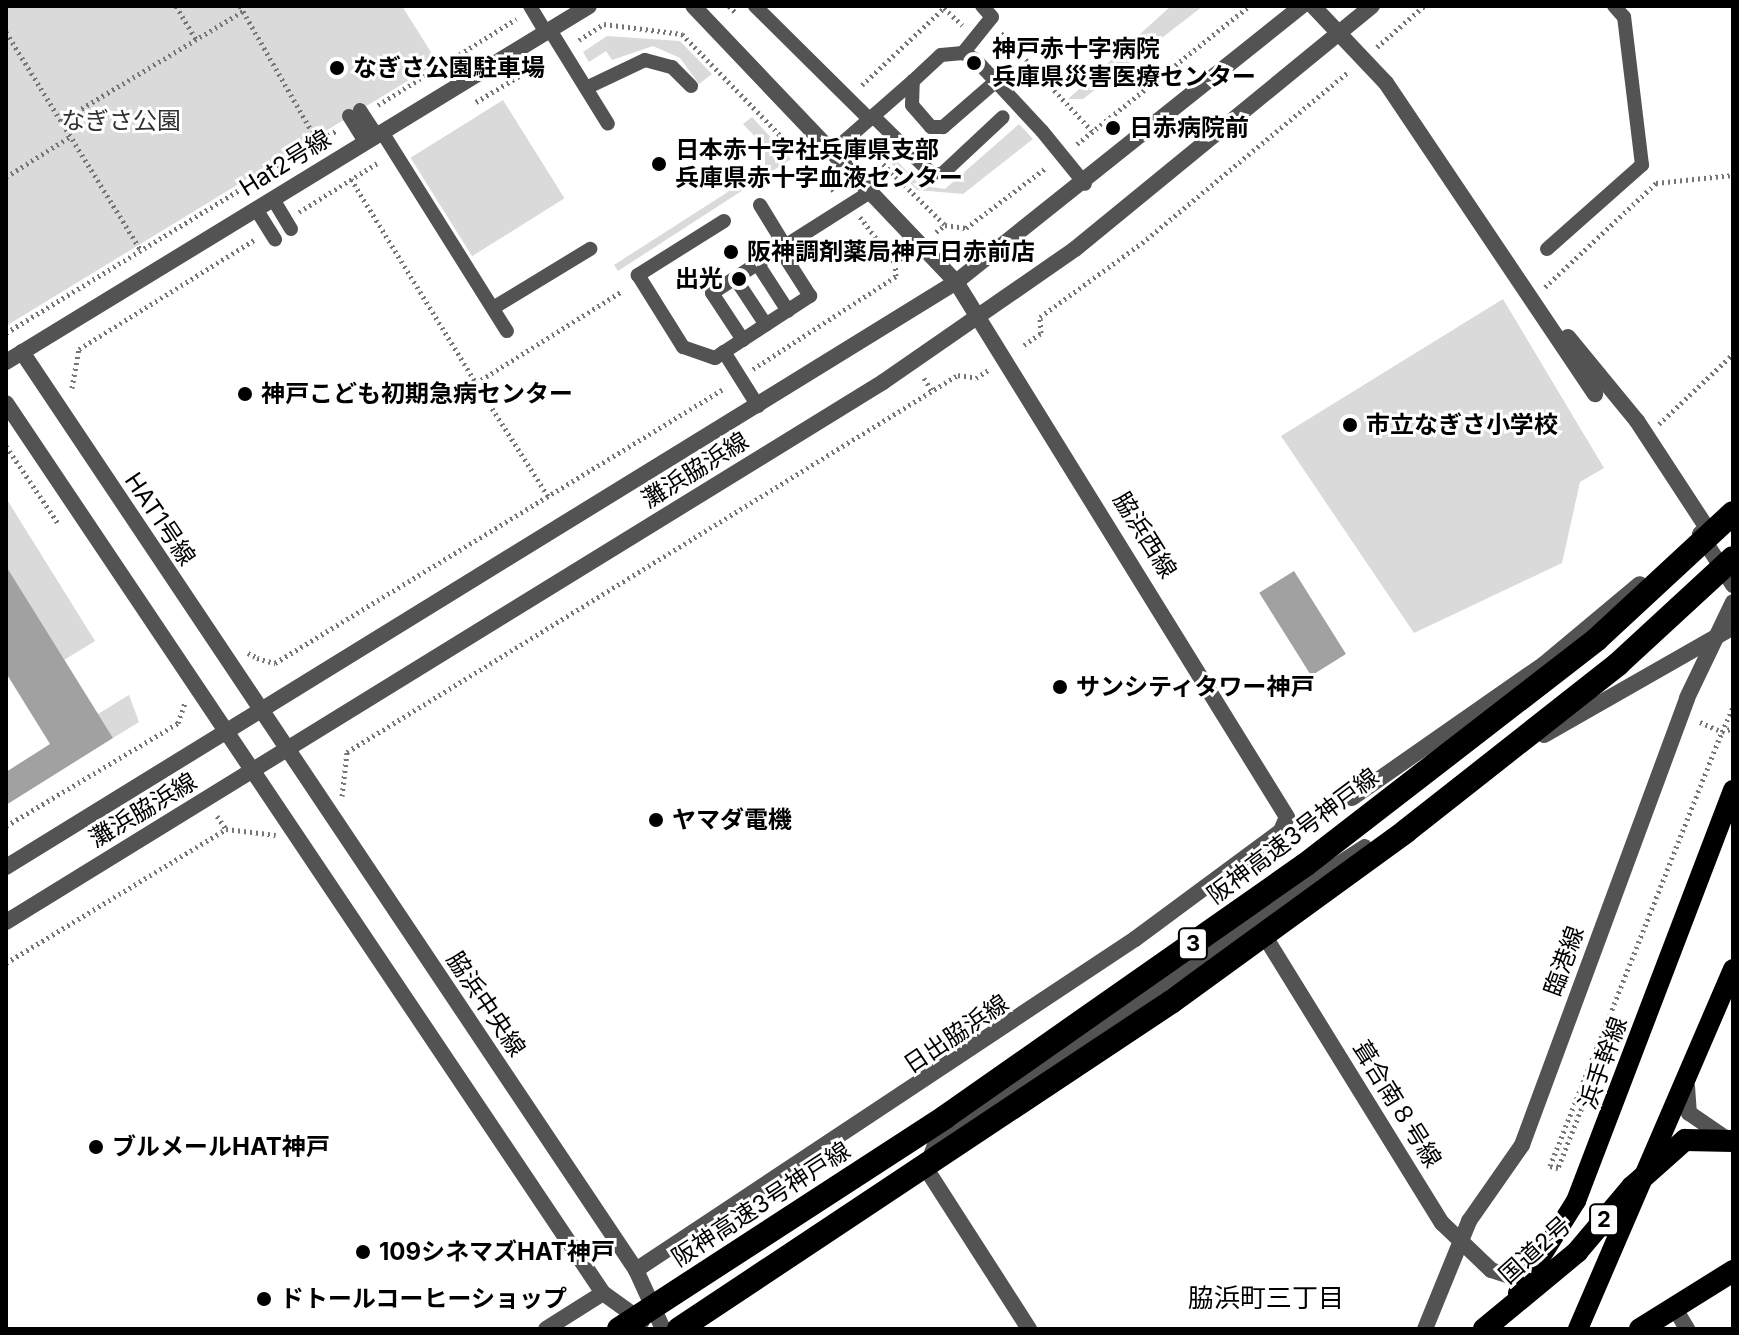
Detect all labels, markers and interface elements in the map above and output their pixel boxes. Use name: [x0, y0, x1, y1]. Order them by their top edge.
place label: 神戸赤十字病院 兵庫県災害医療センター: [992, 35, 1256, 91]
marker: 神戸赤十字病院 兵庫県災害医療センター: [963, 52, 985, 74]
place label: なぎさ公園駐車場: [353, 54, 545, 82]
marker: なぎさ公園駐車場: [328, 59, 346, 77]
park label: なぎさ公園: [61, 107, 181, 135]
place label: 日赤病院前: [1129, 114, 1249, 142]
marker: 日赤病院前: [1104, 119, 1122, 137]
street label: Hat2号線: [234, 124, 336, 202]
place label: 日本赤十字社兵庫県支部 兵庫県赤十字血液センター: [675, 136, 963, 192]
marker: 日本赤十字社兵庫県支部 兵庫県赤十字血液センター: [650, 155, 668, 173]
place label: 阪神調剤薬局神戸日赤前店: [747, 238, 1035, 266]
marker: 阪神調剤薬局神戸日赤前店: [722, 243, 740, 261]
place label: 出光: [675, 265, 723, 293]
marker: 出光: [730, 270, 748, 288]
place label: 神戸こども初期急病センター: [261, 380, 573, 408]
marker: 神戸こども初期急病センター: [236, 385, 254, 403]
place label: 市立なぎさ小学校: [1366, 411, 1558, 439]
marker: 市立なぎさ小学校: [1341, 416, 1359, 434]
street label: 灘浜脇浜線: [636, 426, 754, 514]
street label: HAT1号線: [119, 467, 201, 571]
street label: 脇浜西線: [1107, 487, 1183, 583]
place label: サンシティタワー神戸: [1076, 673, 1316, 701]
marker: サンシティタワー神戸: [1051, 678, 1069, 696]
street label: 阪神高速3号神戸線: [1202, 762, 1384, 910]
street label: 灘浜脇浜線: [84, 767, 202, 853]
place label: ヤマダ電機: [672, 806, 792, 834]
marker: ヤマダ電機: [647, 811, 665, 829]
street label: 臨港線: [1538, 922, 1590, 1000]
road number: 3: [1177, 926, 1209, 962]
street label: 脇浜中央線: [441, 946, 531, 1062]
street label: 日出脇浜線: [898, 989, 1014, 1079]
street label: 浜手幹線: [1573, 1013, 1633, 1113]
street label: 葺合南８号線: [1347, 1035, 1447, 1173]
place label: ブルメールHAT神戸: [112, 1133, 330, 1161]
street label: 阪神高速3号神戸線: [666, 1136, 856, 1272]
marker: ブルメールHAT神戸: [87, 1138, 105, 1156]
road number: 2: [1588, 1202, 1620, 1238]
street label: 国道2号: [1493, 1210, 1577, 1290]
place label: 109シネマズHAT神戸: [379, 1238, 615, 1266]
marker: 109シネマズHAT神戸: [354, 1243, 372, 1261]
district label: 脇浜町三丁目: [1188, 1282, 1344, 1314]
place label: ドトールコーヒーショップ: [280, 1285, 568, 1313]
marker: ドトールコーヒーショップ: [255, 1290, 273, 1308]

